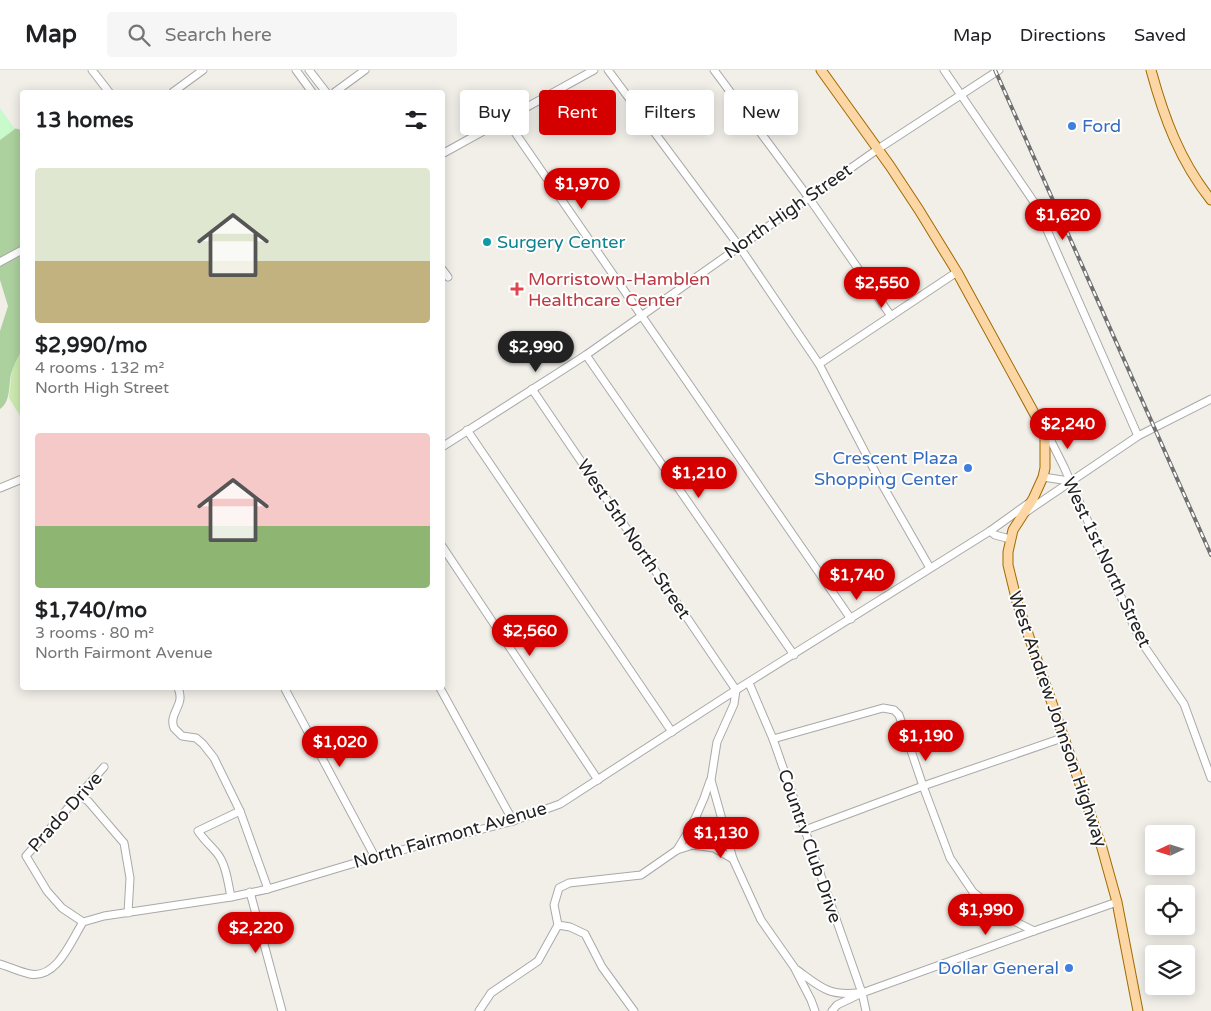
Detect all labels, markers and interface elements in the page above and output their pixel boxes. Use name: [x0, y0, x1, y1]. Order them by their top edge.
search box: [107, 12, 457, 57]
text: Map: [25, 20, 77, 49]
icon: search: [125, 21, 153, 49]
text: Search here: [165, 24, 272, 46]
text: Map: [953, 24, 992, 46]
text: Directions: [1020, 24, 1106, 46]
text: Saved: [1134, 24, 1186, 46]
chip: Buy: [460, 90, 529, 135]
chip: Rent: [539, 90, 616, 135]
chip: Filters: [626, 90, 714, 135]
chip: New: [724, 90, 798, 135]
icon: filters: [402, 106, 430, 134]
text: 13 homes: [35, 108, 134, 133]
place label: Ford: [1082, 115, 1121, 137]
marker: Ford: [1066, 120, 1078, 132]
street label: North High Street: [720, 159, 856, 263]
pin: $1,970: [541, 168, 623, 210]
text: $1,970: [555, 174, 609, 194]
pin: $1,620: [1022, 198, 1104, 241]
icon: home: [188, 200, 278, 290]
text: $1,620: [1036, 205, 1090, 225]
place label: Surgery Center: [497, 231, 625, 253]
marker: Surgery Center: [481, 236, 493, 248]
pin: $2,550: [841, 266, 923, 309]
place label: Morristown-Hamblen Healthcare Center: [528, 268, 710, 311]
text: $2,550: [855, 273, 909, 293]
marker: Morristown-Hamblen Healthcare Center: [510, 282, 524, 296]
pin: $2,990: [495, 330, 577, 373]
text: $2,990/mo: [35, 333, 147, 358]
text: $2,990: [509, 337, 563, 357]
text: 4 rooms · 132 m²: [35, 358, 164, 378]
text: North High Street: [35, 378, 169, 398]
pin: $2,240: [1027, 408, 1109, 450]
text: $2,240: [1041, 414, 1095, 434]
place label: Crescent Plaza Shopping Center: [814, 447, 958, 490]
street label: West 5th North Street: [572, 455, 696, 623]
pin: $1,210: [658, 456, 740, 499]
marker: Crescent Plaza Shopping Center: [962, 462, 974, 474]
text: $1,210: [672, 463, 726, 483]
icon: home: [188, 465, 278, 555]
street label: West 1st North Street: [1058, 473, 1156, 651]
pin: $1,740: [816, 558, 898, 601]
text: $1,740: [830, 565, 884, 585]
street label: West Andrew Johnson Highway: [1004, 588, 1112, 850]
text: $1,740/mo: [35, 598, 147, 623]
pin: $2,560: [489, 614, 571, 657]
text: $2,560: [503, 621, 557, 641]
text: 3 rooms · 80 m²: [35, 623, 154, 643]
text: North Fairmont Avenue: [35, 643, 213, 663]
pin: $1,190: [885, 720, 967, 762]
pin: $1,020: [299, 726, 381, 768]
text: $1,190: [899, 726, 953, 746]
text: $1,020: [313, 732, 367, 752]
street label: Country Club Drive: [773, 766, 847, 926]
street label: Prado Drive: [23, 767, 107, 857]
street label: North Fairmont Avenue: [351, 797, 549, 873]
pin: $1,130: [680, 816, 762, 859]
text: $1,130: [694, 823, 748, 843]
north arrow: [1145, 825, 1195, 875]
map controls: [1145, 825, 1195, 995]
button: locate: [1145, 885, 1195, 935]
pin: $1,990: [945, 894, 1027, 936]
text: $1,990: [959, 900, 1013, 920]
pin: $2,220: [215, 912, 297, 954]
text: $2,220: [229, 918, 283, 938]
button: layers: [1145, 945, 1195, 995]
place label: Dollar General: [938, 957, 1059, 979]
marker: Dollar General: [1063, 962, 1075, 974]

